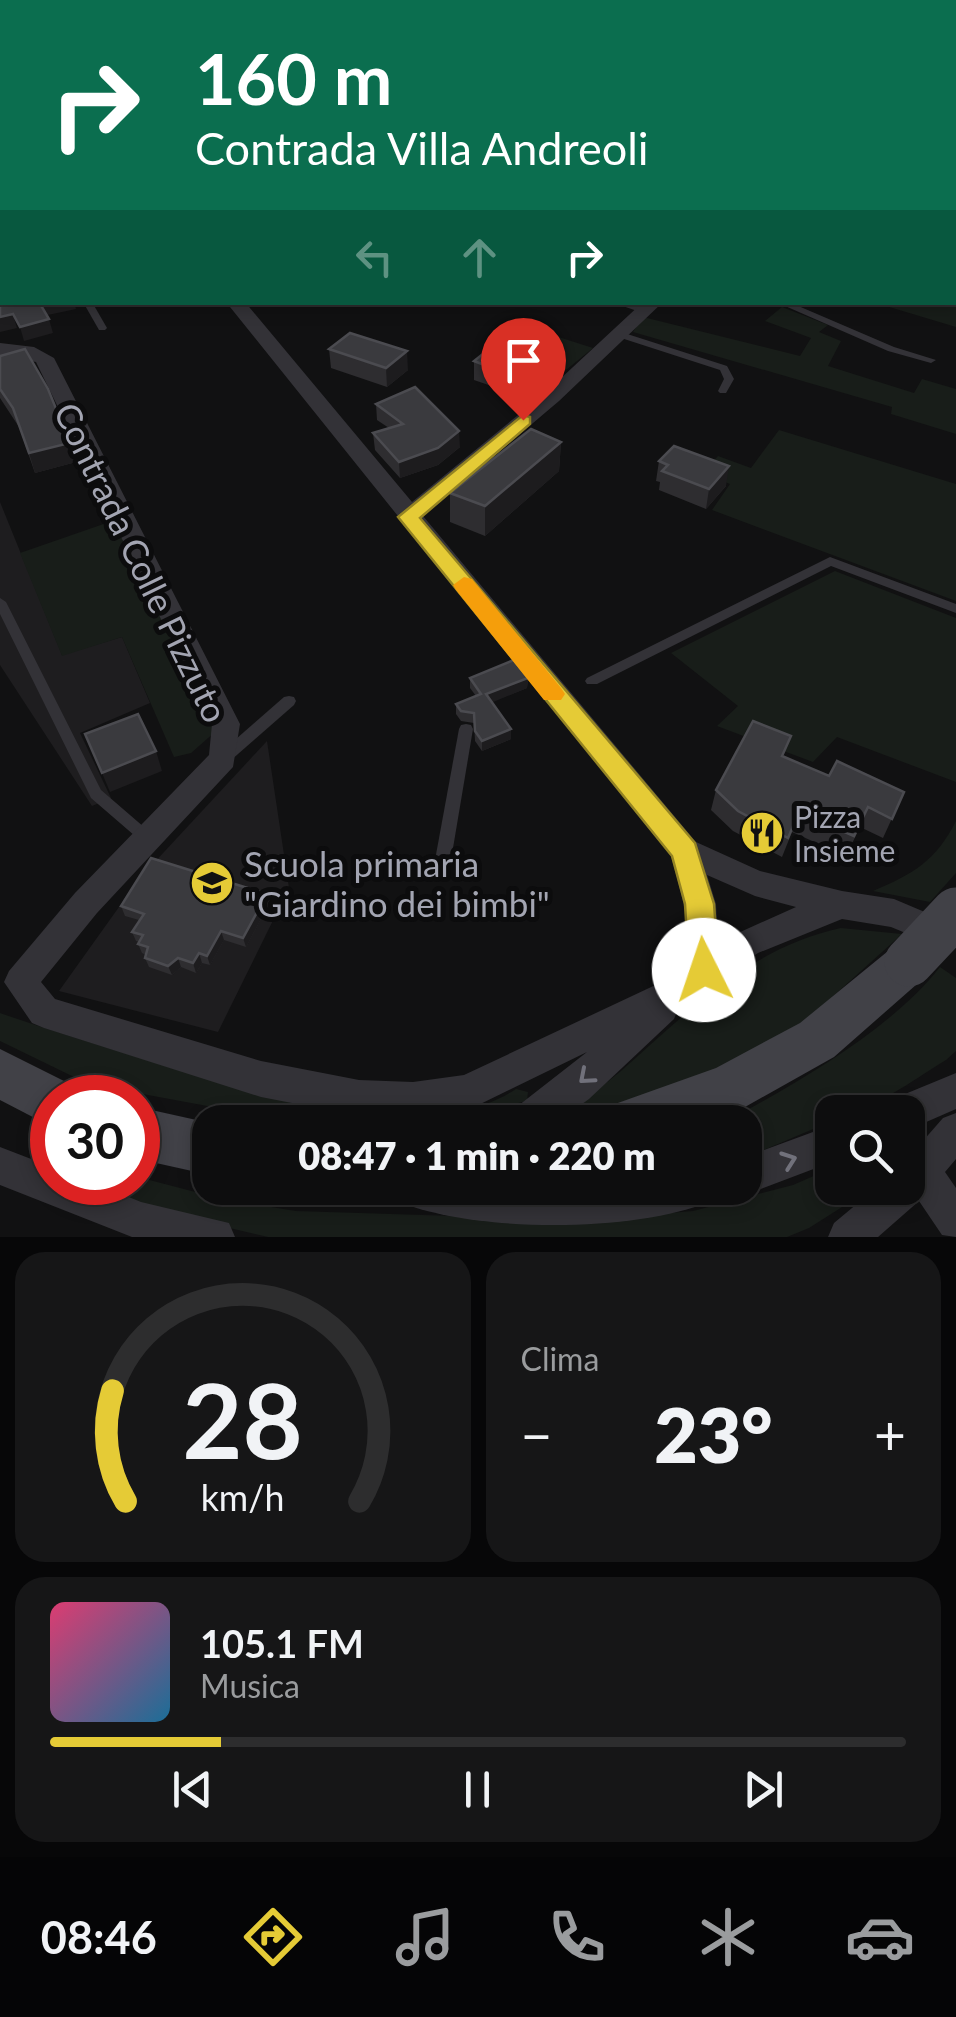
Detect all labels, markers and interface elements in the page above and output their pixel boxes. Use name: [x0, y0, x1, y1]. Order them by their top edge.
text: 160 m: [195, 36, 392, 120]
icon: right: [30, 40, 160, 170]
text: Contrada Villa Andreoli: [195, 121, 649, 175]
icon: left: [347, 230, 402, 285]
icon: ahead: [452, 230, 507, 285]
icon: right: [557, 230, 612, 285]
pin: [481, 318, 566, 421]
icon: arrive: [496, 333, 551, 388]
street label: Contrada Colle Pizzuto: [46, 395, 238, 729]
place label: Pizza Insieme: [794, 798, 895, 868]
restaurant icon: Pizza Insieme: [739, 810, 785, 856]
place label: Scuola primaria "Giardino dei bimbi": [244, 842, 550, 924]
school or university icon: Scuola primaria "Giardino dei bimbi": [189, 860, 235, 906]
position arrow: [652, 918, 756, 1022]
one-way arrow: [579, 1065, 598, 1083]
speed limit sign: 30: [30, 1075, 160, 1205]
map controls: [815, 1095, 925, 1205]
button: search: [815, 1095, 925, 1205]
text: 08:47 · 1 min · 220 m: [298, 1132, 656, 1178]
one-way arrow: [779, 1151, 796, 1172]
text: Clima: [521, 1339, 599, 1378]
text: 28: [182, 1356, 303, 1481]
text: 23°: [654, 1389, 772, 1479]
text: −: [521, 1401, 552, 1467]
text: +: [874, 1401, 906, 1467]
text: km/h: [201, 1476, 285, 1519]
text: 105.1 FM: [200, 1620, 364, 1666]
text: Musica: [200, 1666, 300, 1705]
icon: previous: [165, 1762, 220, 1817]
icon: pause: [450, 1762, 505, 1817]
icon: next: [736, 1762, 791, 1817]
icon: directions: [238, 1902, 308, 1972]
icon: music: [390, 1902, 460, 1972]
icon: phone: [542, 1902, 612, 1972]
icon: climate: [693, 1902, 763, 1972]
icon: car: [845, 1902, 915, 1972]
text: 08:46: [41, 1910, 157, 1964]

